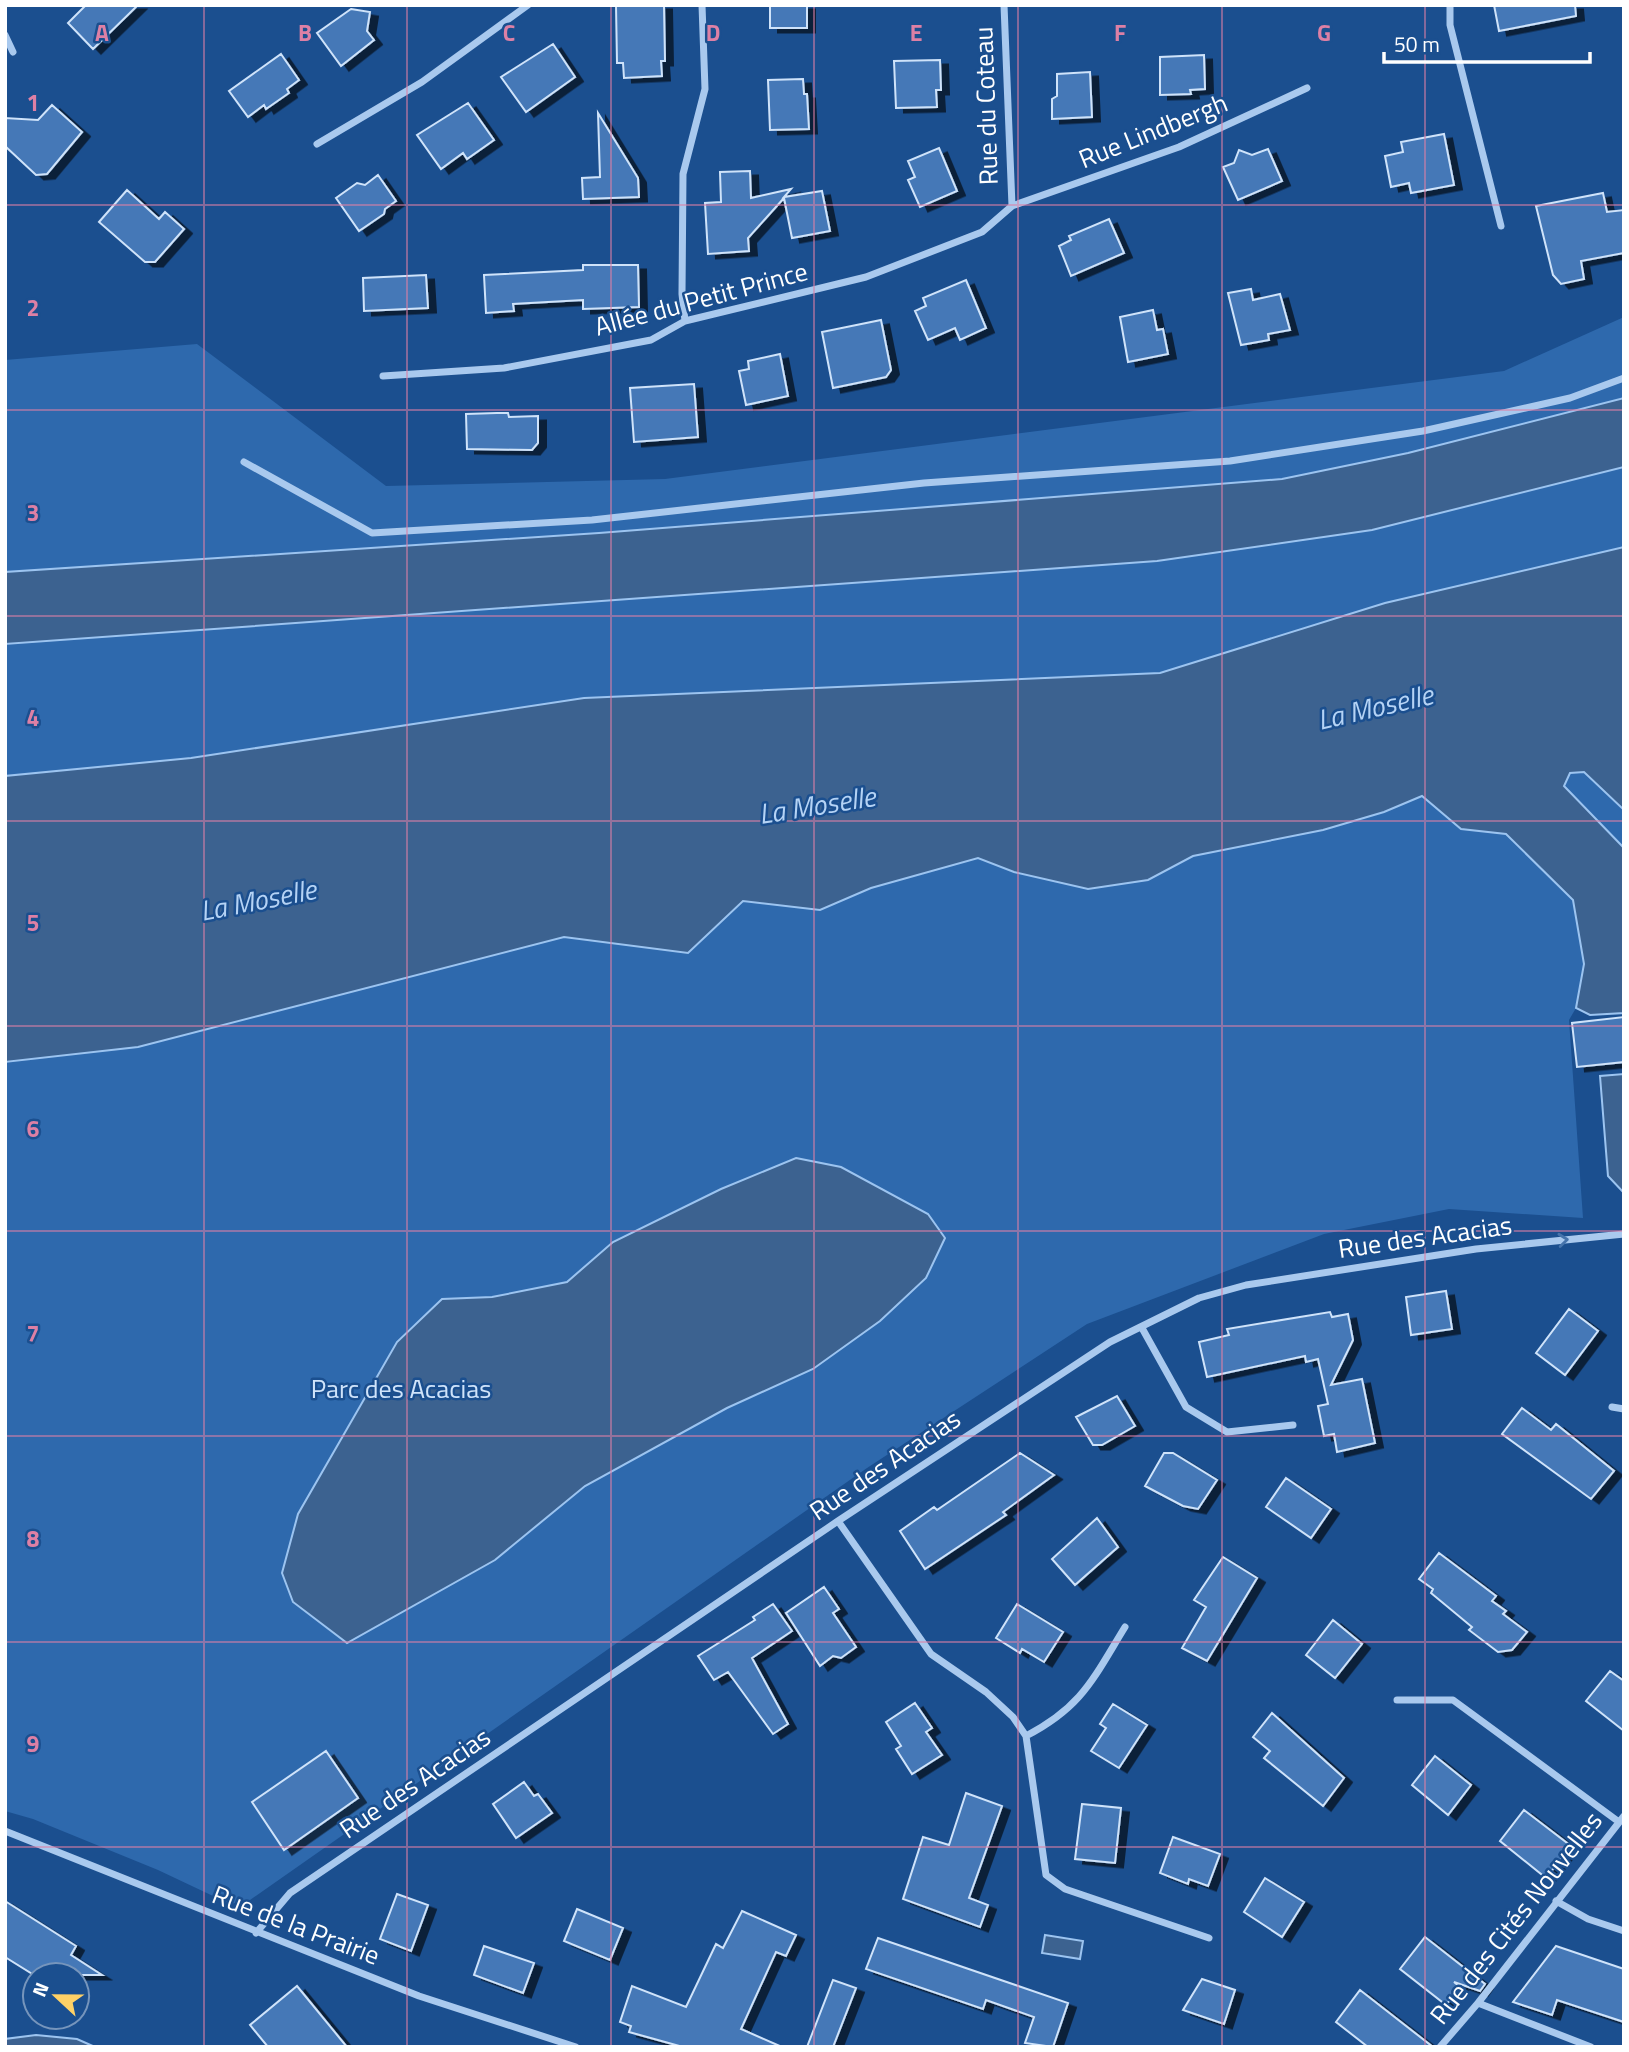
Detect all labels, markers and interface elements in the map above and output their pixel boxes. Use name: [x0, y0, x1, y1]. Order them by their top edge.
text: A: [95, 15, 109, 50]
text: B: [298, 15, 312, 50]
text: C: [503, 15, 515, 50]
text: D: [706, 15, 720, 50]
text: E: [910, 15, 922, 50]
text: F: [1114, 15, 1126, 50]
text: G: [1317, 15, 1331, 50]
scale bar: [1384, 21, 1590, 65]
street label: Rue du Coteau: [963, 26, 1008, 186]
text: 50 m: [1394, 28, 1440, 60]
street label: Rue Lindbergh: [1073, 83, 1233, 178]
text: 1: [27, 85, 39, 120]
street label: Allée du Petit Prince: [590, 251, 812, 346]
text: 2: [27, 290, 39, 325]
text: 3: [27, 495, 39, 530]
water label: La Moselle: [1313, 672, 1439, 741]
text: 4: [27, 700, 39, 735]
water label: La Moselle: [756, 774, 880, 835]
water label: La Moselle: [196, 867, 322, 932]
text: 5: [27, 905, 39, 940]
text: 6: [27, 1111, 40, 1146]
street label: Rue des Acacias: [1335, 1205, 1514, 1268]
one-way arrow: [1558, 1233, 1569, 1248]
text: 7: [27, 1316, 39, 1351]
park label: Parc des Acacias: [311, 1369, 491, 1408]
street label: Rue des Acacias: [801, 1399, 968, 1530]
text: 8: [27, 1521, 40, 1556]
street label: Rue des Acacias: [331, 1717, 498, 1848]
text: 9: [27, 1726, 40, 1761]
street label: Rue des Cités Nouvelles: [1420, 1803, 1611, 2032]
street label: Rue de la Prairie: [207, 1875, 386, 1974]
north arrow: [21, 1961, 91, 2031]
text: N: [24, 1978, 56, 2001]

